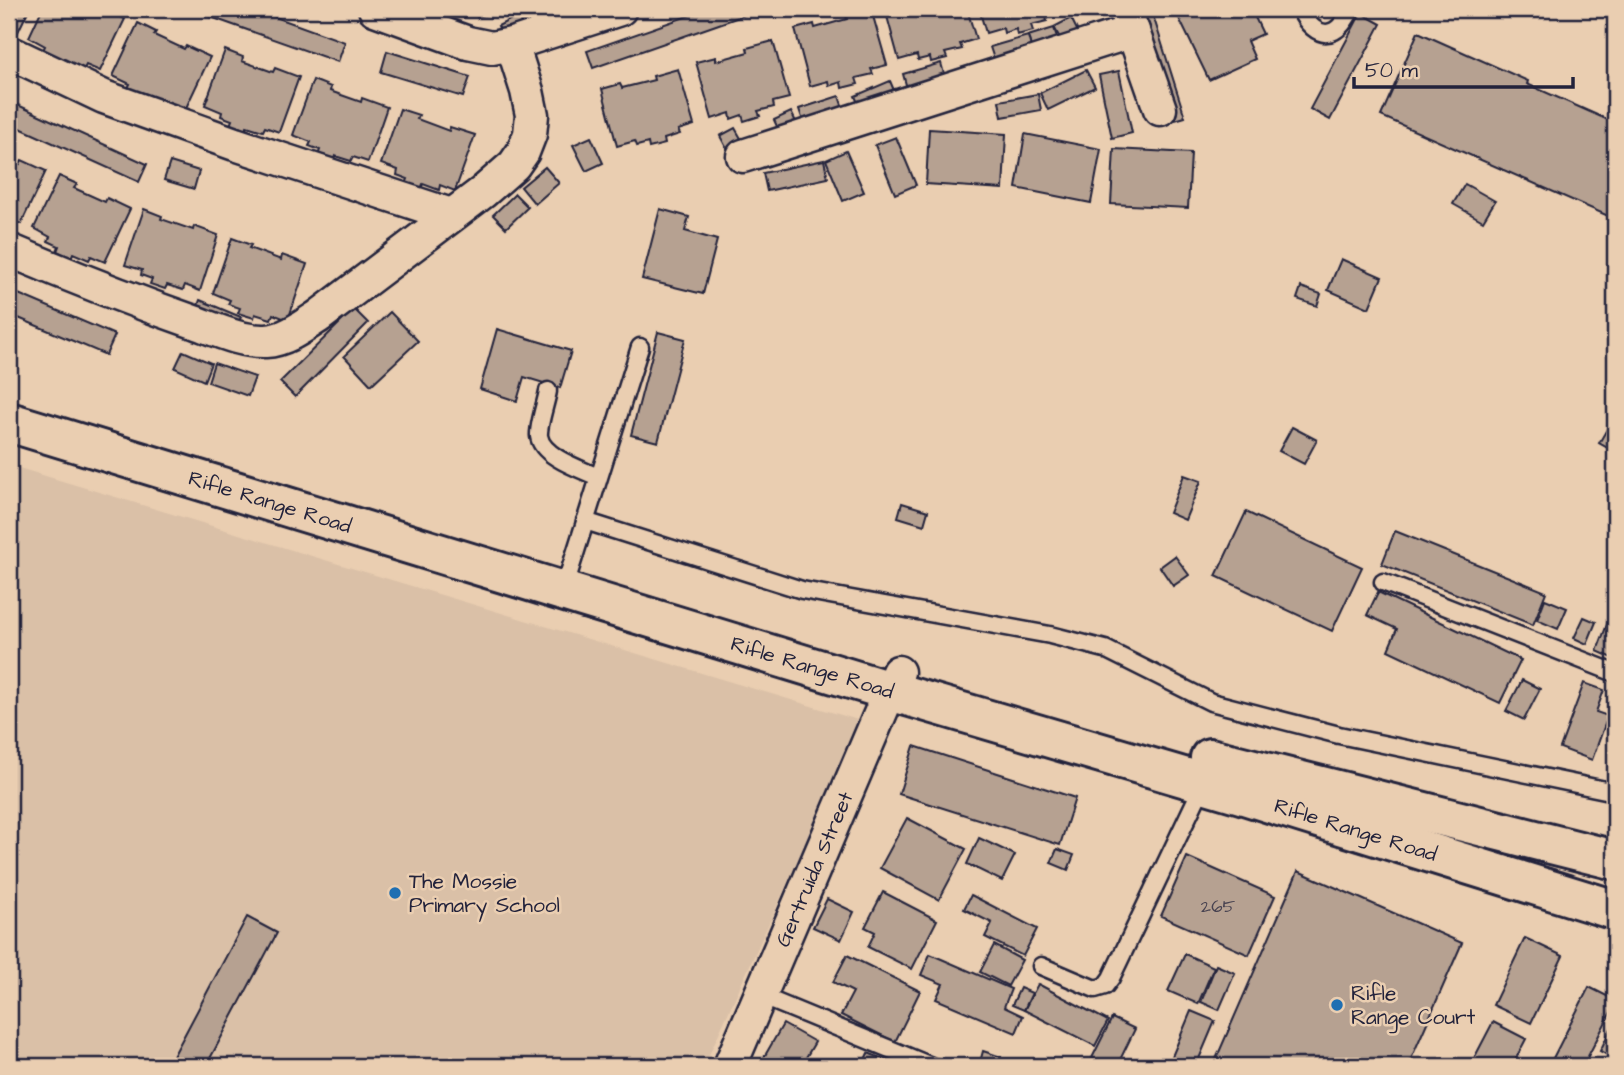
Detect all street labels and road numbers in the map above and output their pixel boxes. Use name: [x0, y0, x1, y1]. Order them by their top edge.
street label: Rifle Range Road: [185, 463, 355, 540]
street label: Rifle Range Road: [727, 629, 898, 706]
street label: Gertruida Street: [768, 787, 860, 951]
street label: Rifle Range Road: [1271, 791, 1441, 868]

